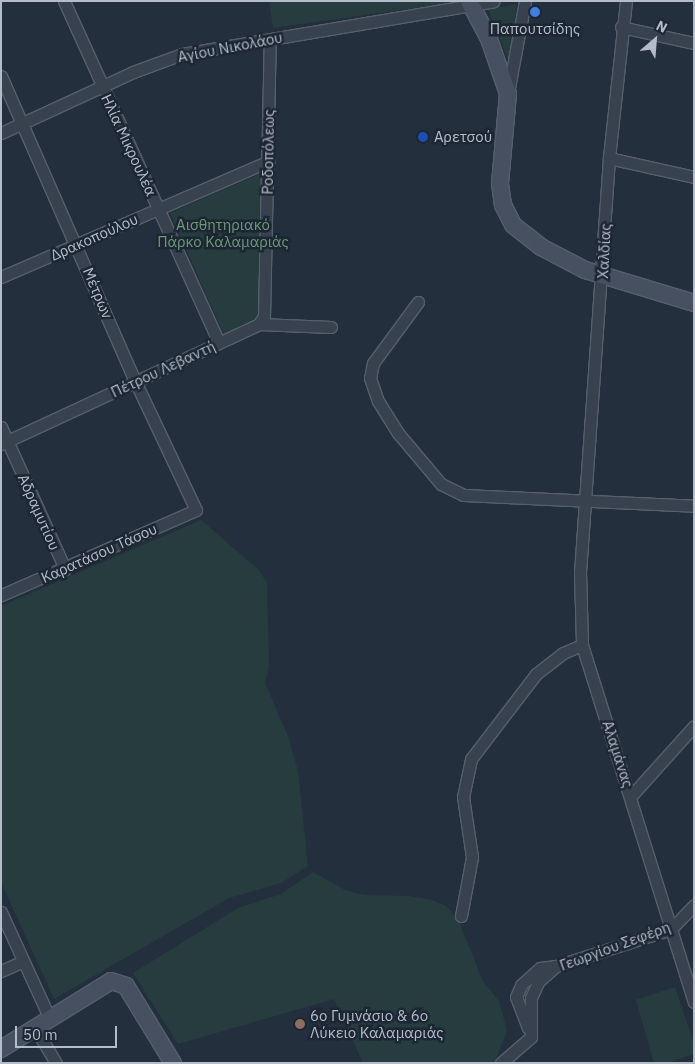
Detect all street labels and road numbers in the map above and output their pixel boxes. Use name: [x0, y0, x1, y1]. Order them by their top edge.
street label: Αγίου Νικολάου: [176, 28, 284, 66]
street label: Ηλία Μικρουλέα: [98, 91, 160, 199]
street label: Ροδοπόλεως: [258, 109, 278, 195]
street label: Δρακοπούλου: [47, 210, 141, 264]
street label: Χαλδίας: [594, 223, 614, 279]
street label: Μέτρων: [79, 265, 117, 321]
street label: Πέτρου Λεβαντή: [108, 337, 218, 401]
street label: Αδραμυτίου: [14, 471, 64, 553]
street label: Καρατάσου Τάσου: [38, 519, 160, 587]
street label: Αλαμάνας: [599, 718, 637, 790]
street label: Γεωργίου Σεφέρη: [557, 918, 673, 974]

